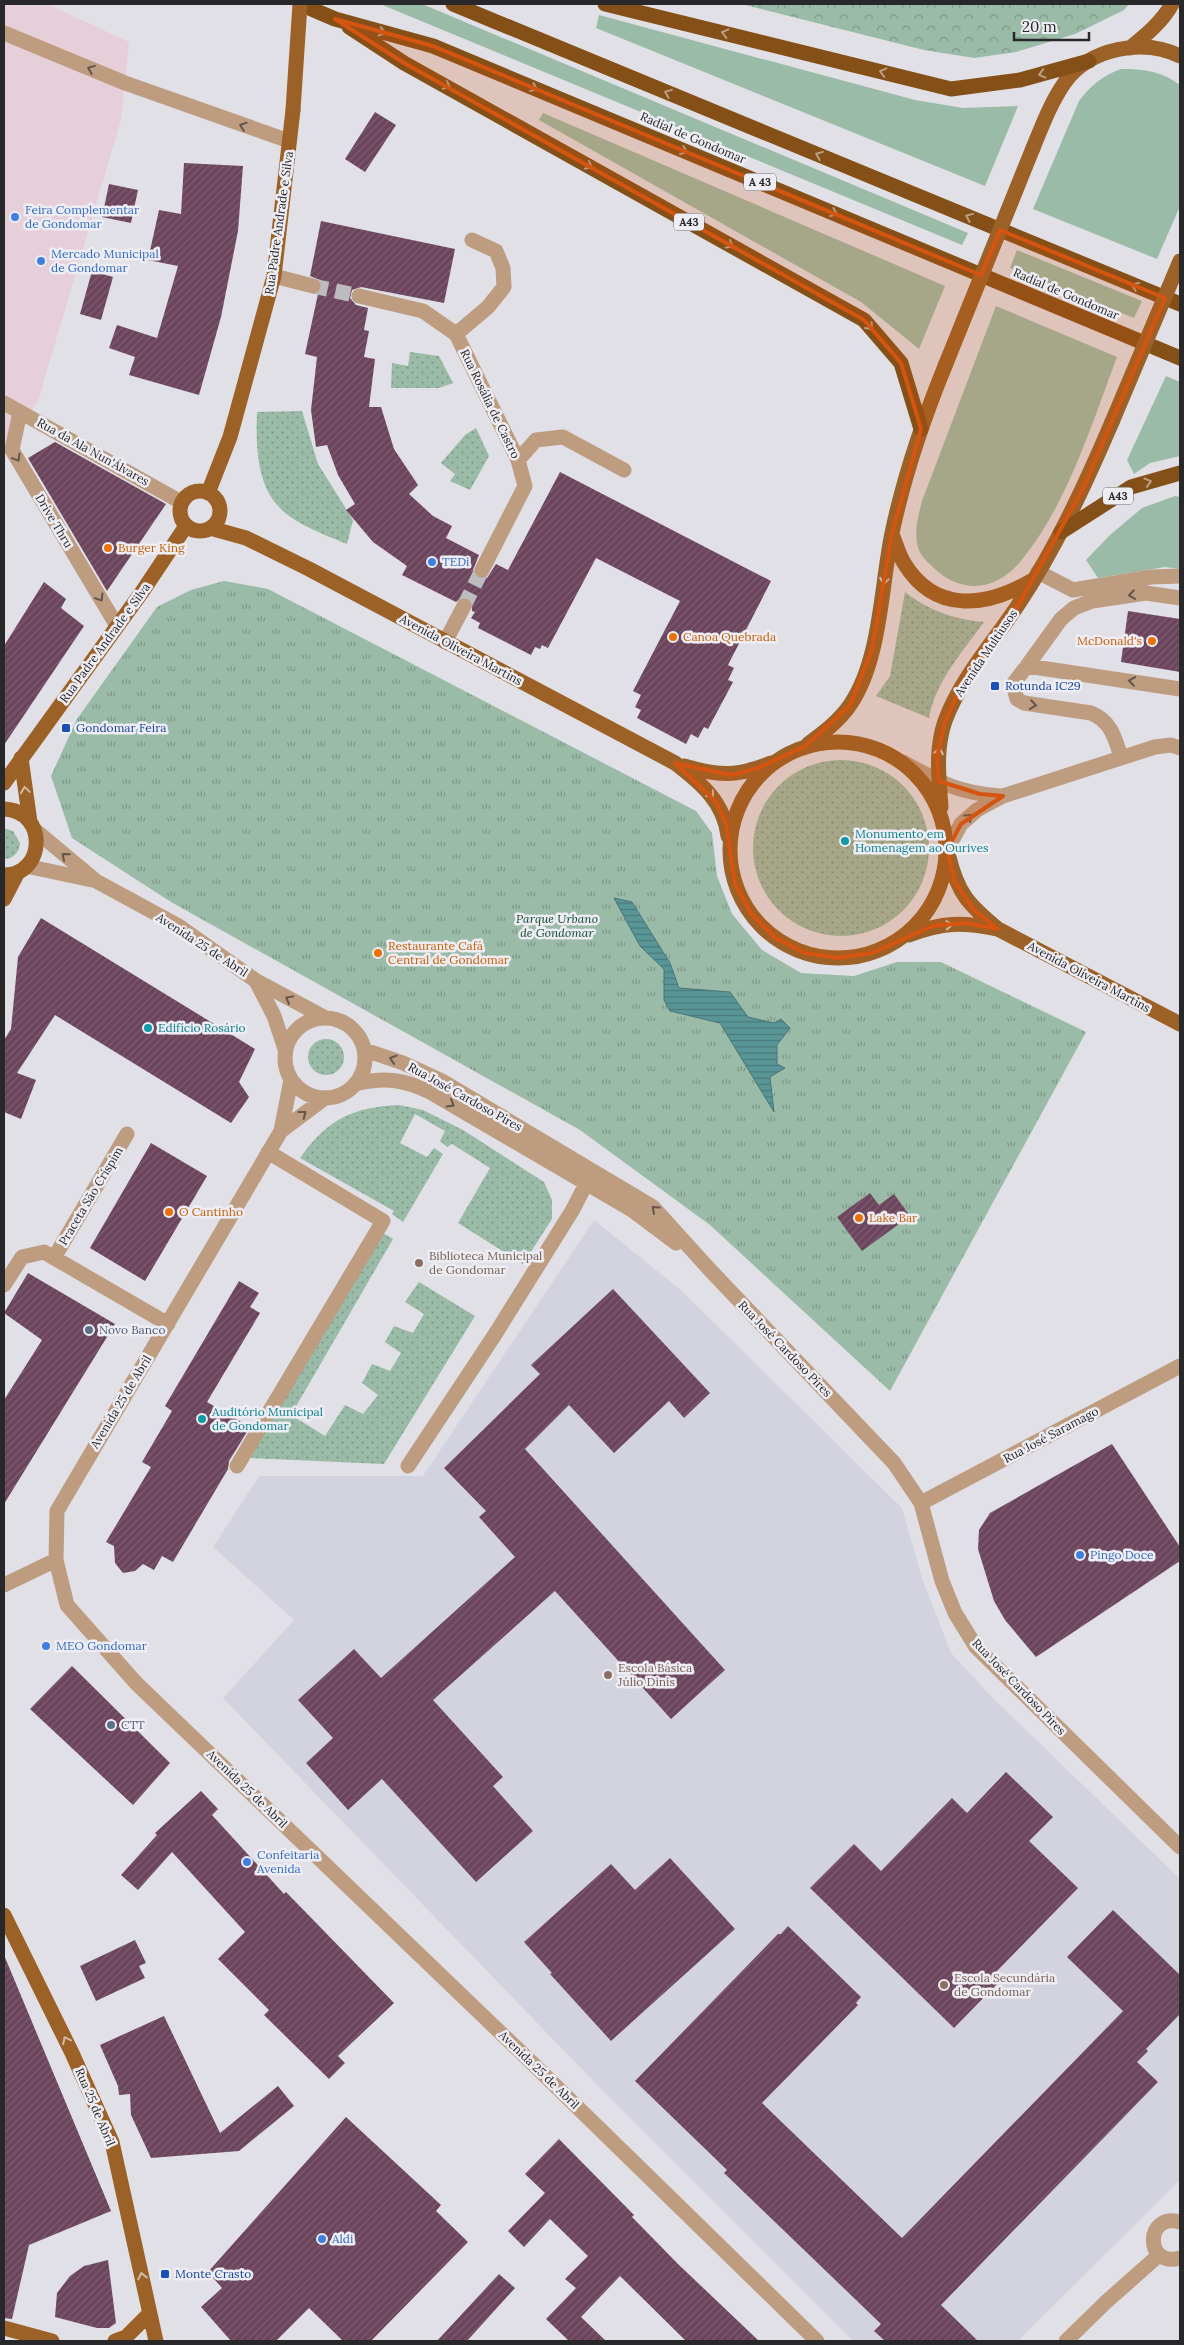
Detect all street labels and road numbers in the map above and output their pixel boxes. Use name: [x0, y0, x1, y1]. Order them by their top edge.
street label: Radial de Gondomar: [638, 108, 749, 167]
street label: Rua Padre Andrade e Silva: [261, 150, 296, 296]
road number: A 43: [744, 173, 776, 190]
road number: A43: [674, 213, 704, 230]
street label: Radial de Gondomar: [1011, 264, 1122, 323]
street label: Rua Rosália de Castro: [457, 347, 523, 461]
street label: Rua da Ala Nun'Álvares: [34, 414, 152, 489]
road number: A43: [1103, 488, 1133, 504]
street label: Drive Thru: [32, 491, 76, 550]
street label: Rua Padre Andrade e Silva: [56, 580, 153, 706]
street label: Avenida Multiusos: [950, 606, 1020, 700]
street label: Avenida Oliveira Martins: [396, 610, 526, 688]
street label: Avenida 25 de Abril: [153, 909, 251, 980]
street label: Avenida Oliveira Martins: [1024, 937, 1154, 1015]
street label: Rua José Cardoso Pires: [406, 1059, 525, 1134]
street label: Praceta São Crispim: [55, 1144, 126, 1248]
street label: Rua José Cardoso Pires: [735, 1297, 836, 1400]
street label: Avenida 25 de Abril: [86, 1352, 154, 1452]
street label: Rua José Saramago: [1001, 1403, 1101, 1466]
street label: Rua José Cardoso Pires: [969, 1635, 1070, 1738]
street label: Avenida 25 de Abril: [203, 1746, 291, 1831]
street label: Avenida 25 de Abril: [495, 2027, 583, 2112]
street label: Rua 25 de Abril: [72, 2066, 119, 2148]

